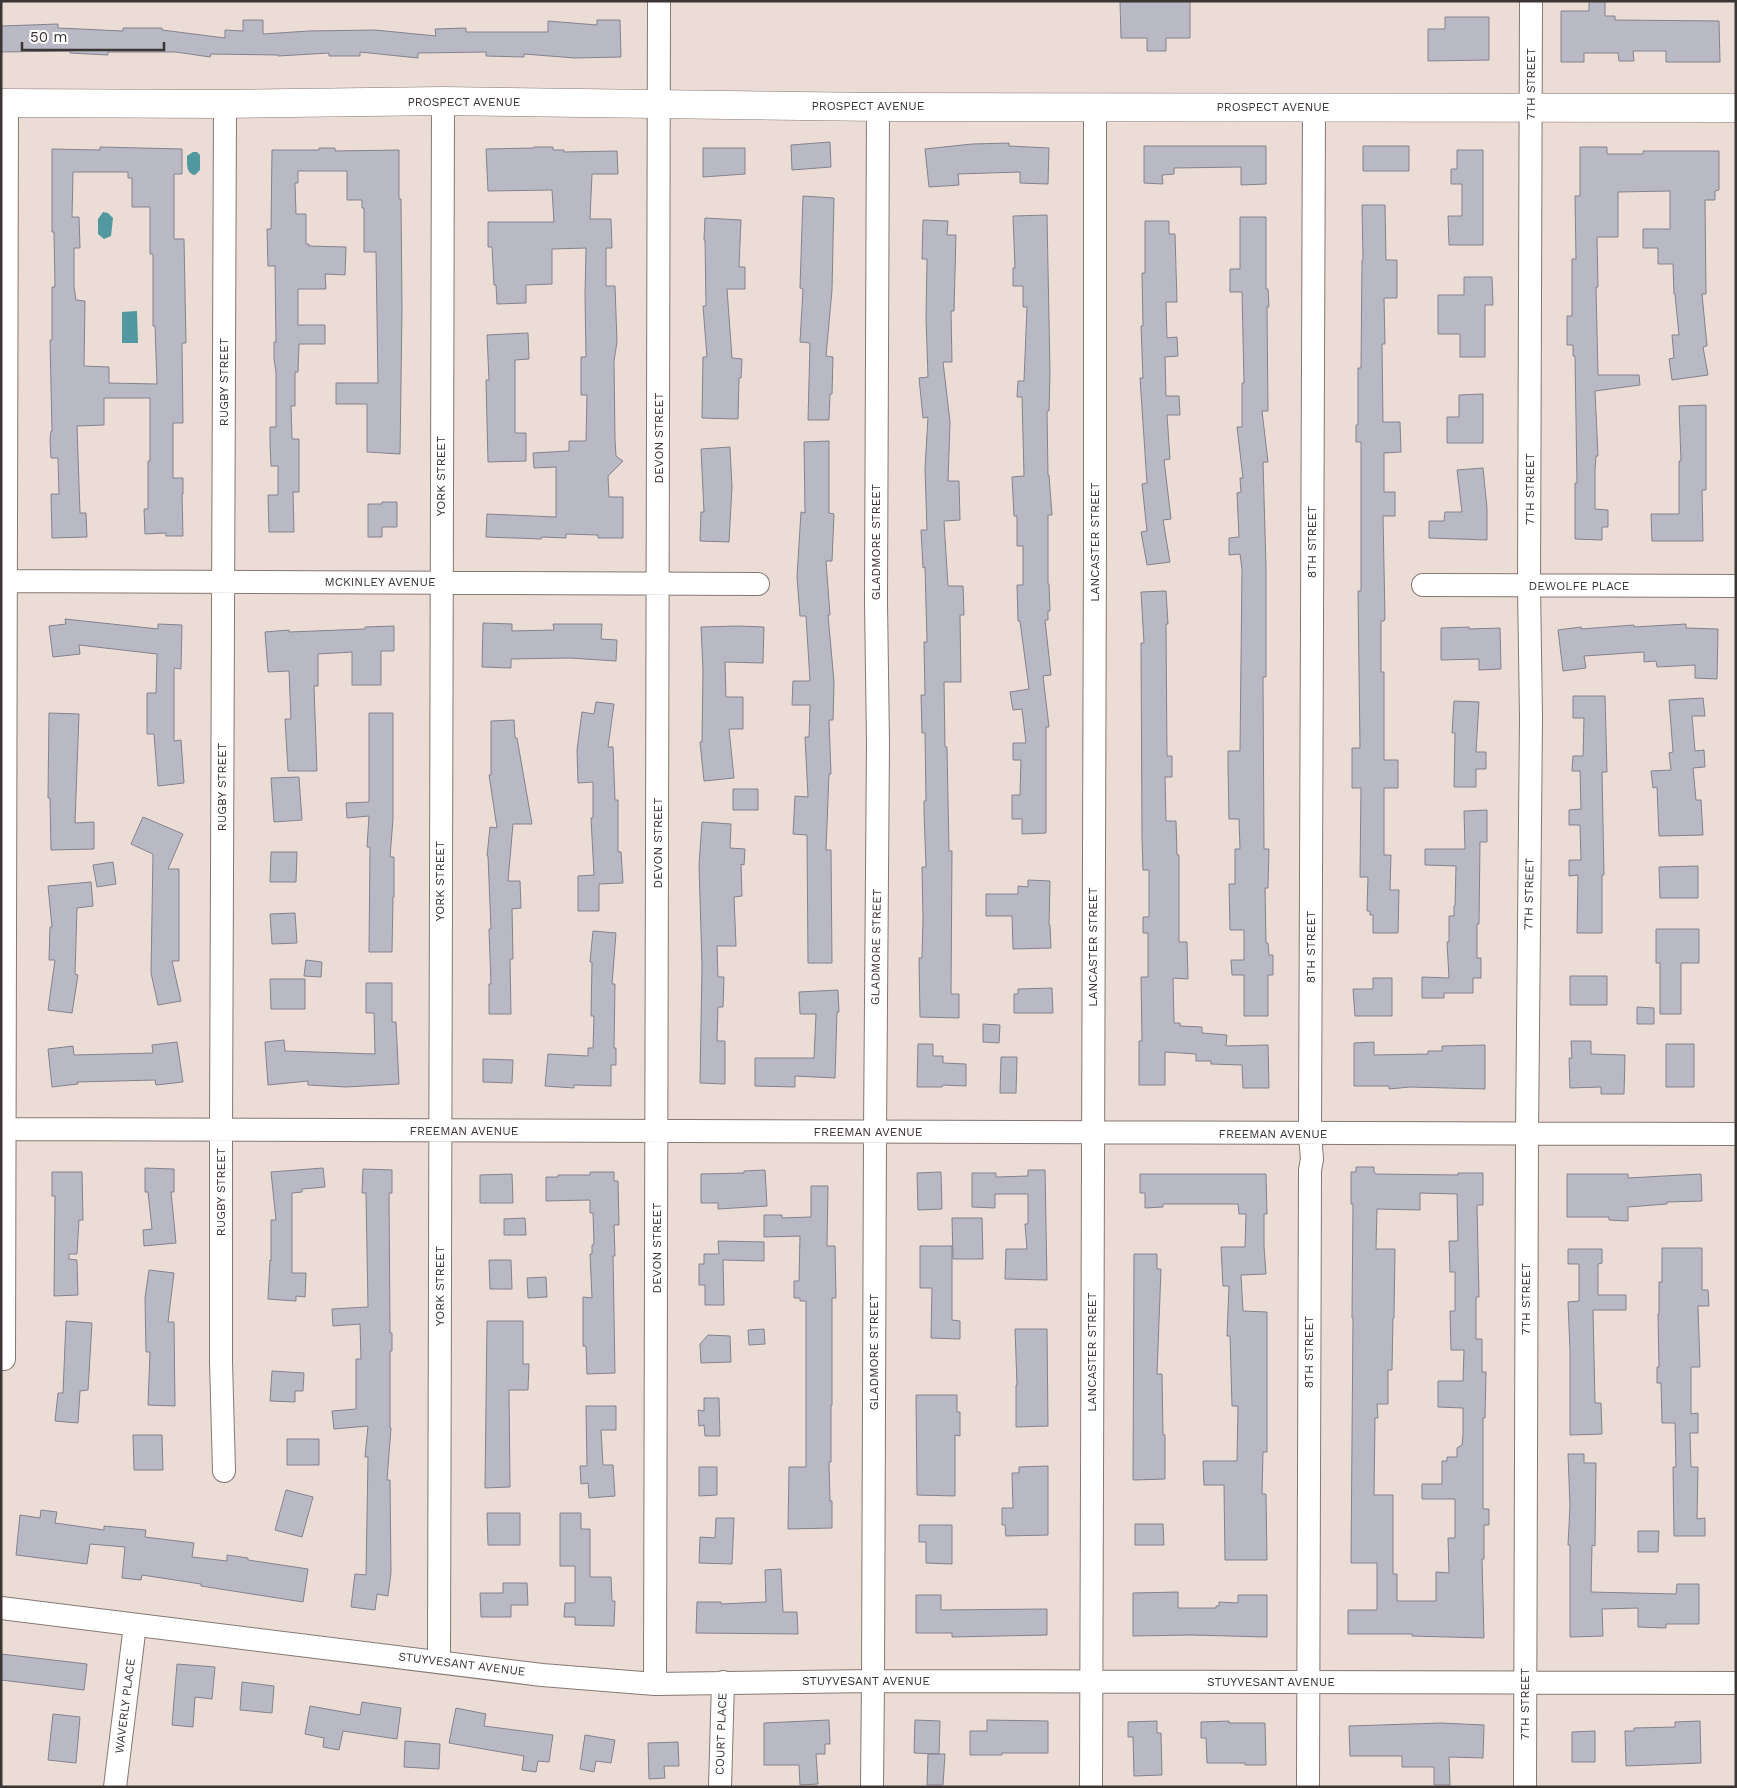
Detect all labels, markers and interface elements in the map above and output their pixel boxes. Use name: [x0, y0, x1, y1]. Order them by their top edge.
scale bar: [22, 20, 165, 52]
text: 50 m: [30, 28, 67, 46]
street label: 7TH STREET: [1524, 48, 1538, 120]
street label: PROSPECT AVENUE: [407, 95, 521, 109]
street label: PROSPECT AVENUE: [811, 99, 925, 113]
street label: PROSPECT AVENUE: [1216, 100, 1330, 114]
street label: RUGBY STREET: [217, 338, 231, 426]
street label: DEVON STREET: [652, 393, 666, 483]
street label: YORK STREET: [434, 436, 448, 516]
street label: 7TH STREET: [1523, 453, 1537, 525]
street label: LANCASTER STREET: [1088, 482, 1102, 602]
street label: GLADMORE STREET: [869, 484, 883, 600]
street label: 8TH STREET: [1305, 506, 1319, 578]
street label: MCKINLEY AVENUE: [324, 575, 436, 589]
street label: DEWOLFE PLACE: [1528, 579, 1630, 593]
street label: RUGBY STREET: [215, 743, 229, 831]
street label: DEVON STREET: [651, 798, 665, 888]
street label: YORK STREET: [433, 841, 447, 921]
street label: 7TH STREET: [1521, 858, 1537, 930]
street label: LANCASTER STREET: [1086, 887, 1100, 1007]
street label: GLADMORE STREET: [868, 889, 884, 1005]
street label: 8TH STREET: [1304, 911, 1318, 983]
street label: FREEMAN AVENUE: [410, 1124, 519, 1138]
street label: FREEMAN AVENUE: [814, 1125, 923, 1139]
street label: FREEMAN AVENUE: [1219, 1127, 1328, 1141]
street label: RUGBY STREET: [214, 1148, 228, 1236]
street label: DEVON STREET: [650, 1203, 664, 1293]
street label: YORK STREET: [433, 1246, 447, 1326]
street label: 7TH STREET: [1519, 1263, 1533, 1335]
street label: LANCASTER STREET: [1085, 1292, 1099, 1412]
street label: GLADMORE STREET: [867, 1294, 881, 1410]
street label: 8TH STREET: [1302, 1316, 1316, 1388]
street label: STUYVESANT AVENUE: [398, 1649, 527, 1679]
street label: WAVERLY PLACE: [112, 1657, 138, 1754]
street label: 7TH STREET: [1518, 1668, 1532, 1740]
street label: STUYVESANT AVENUE: [802, 1674, 930, 1688]
street label: STUYVESANT AVENUE: [1207, 1675, 1335, 1689]
street label: COURT PLACE: [713, 1692, 729, 1775]

